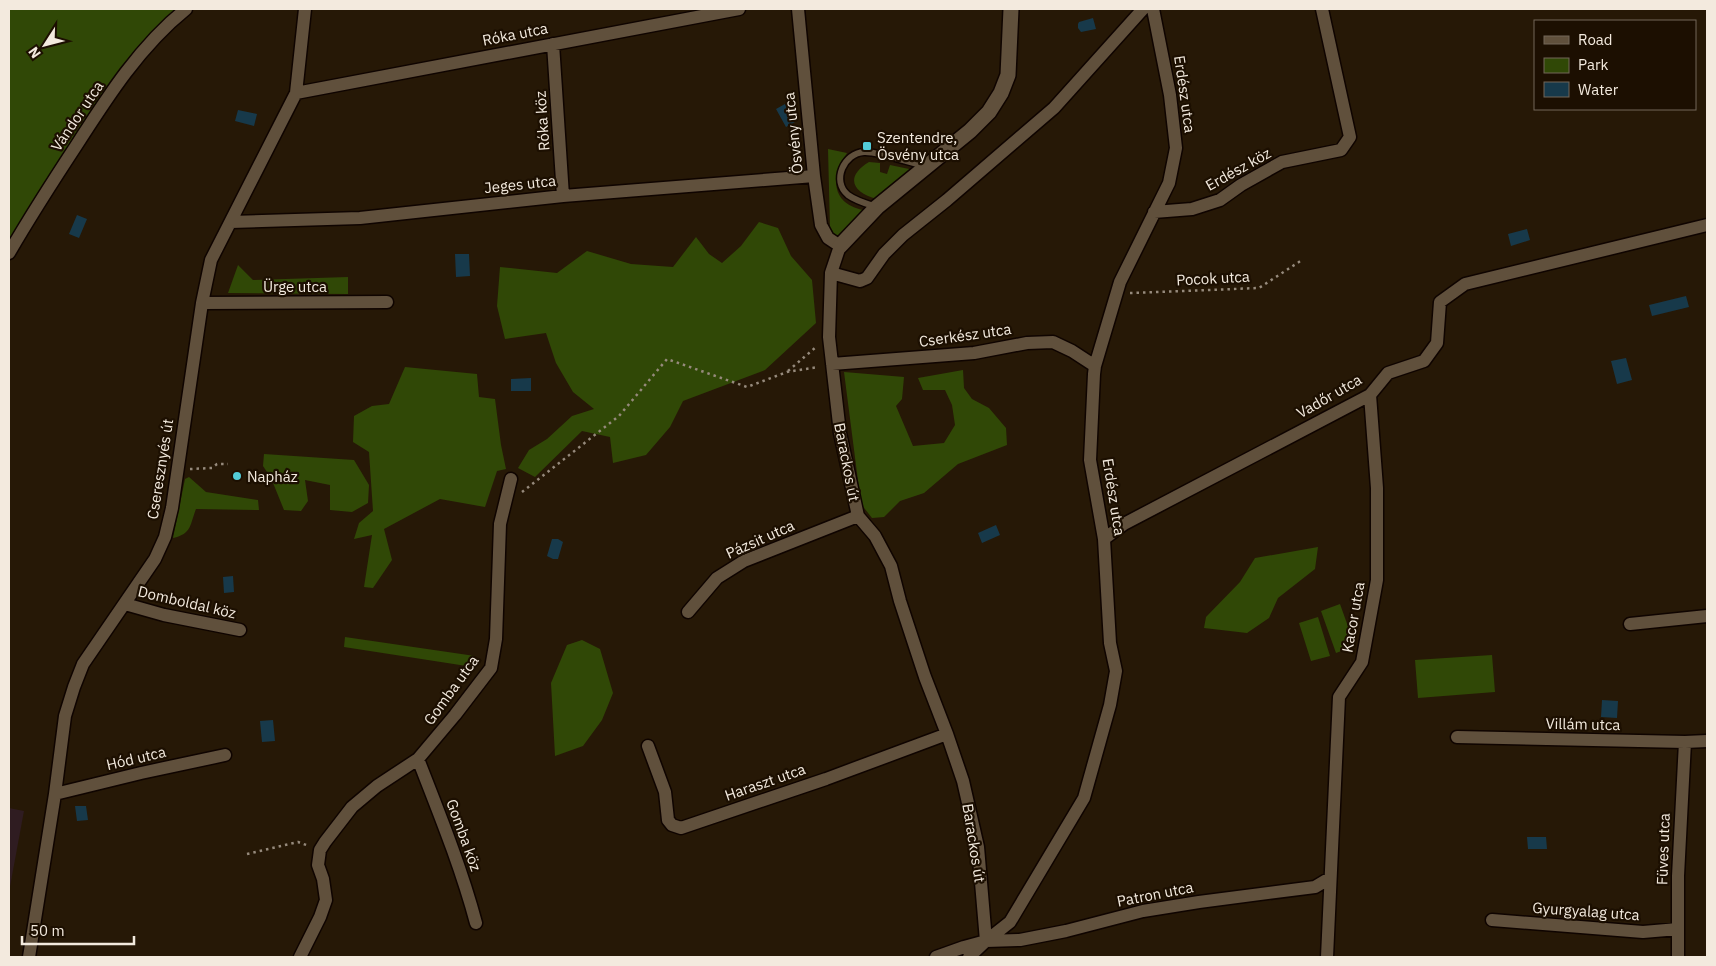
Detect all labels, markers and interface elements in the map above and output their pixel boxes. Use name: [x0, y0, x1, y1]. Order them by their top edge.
street label: Róka utca: [481, 18, 549, 50]
north arrow: [20, 20, 70, 70]
legend: [1534, 20, 1696, 110]
text: Road: [1578, 30, 1613, 49]
text: N: [24, 43, 45, 62]
street label: Erdész utca: [1170, 54, 1200, 134]
text: Park: [1578, 55, 1608, 74]
street label: Vándor utca: [47, 77, 107, 155]
text: Water: [1578, 80, 1619, 99]
street label: Róka köz: [530, 90, 554, 152]
street label: Ösvény utca: [779, 91, 807, 175]
place label: Szentendre, Ösvény utca: [877, 128, 959, 164]
marker: Szentendre, Ösvény utca: [861, 140, 873, 152]
street label: Erdész köz: [1202, 143, 1274, 195]
street label: Jeges utca: [483, 171, 557, 197]
street label: Pocok utca: [1176, 267, 1250, 289]
street label: Ürge utca: [263, 277, 327, 296]
street label: Cserkész utca: [918, 319, 1012, 351]
street label: Vadőr utca: [1293, 370, 1365, 422]
street label: Cseresznyés út: [143, 417, 177, 521]
street label: Barackos út: [830, 421, 864, 503]
street label: Erdész utca: [1099, 457, 1129, 537]
place label: Napház: [247, 467, 298, 486]
marker: Napház: [231, 470, 243, 482]
street label: Pázsit utca: [723, 515, 797, 563]
street label: Kacor utca: [1337, 580, 1369, 654]
street label: Domboldal köz: [136, 581, 238, 623]
street label: Gomba utca: [419, 651, 483, 729]
street label: Villám utca: [1545, 714, 1621, 734]
street label: Hód utca: [104, 742, 168, 774]
street label: Haraszt utca: [722, 759, 808, 805]
street label: Gomba köz: [442, 796, 486, 874]
street label: Barackos út: [958, 802, 990, 884]
street label: Füves utca: [1652, 813, 1674, 885]
street label: Patron utca: [1115, 877, 1195, 911]
street label: Gyurgyalag utca: [1532, 898, 1640, 924]
scale bar: [22, 914, 135, 946]
text: 50 m: [30, 921, 65, 940]

